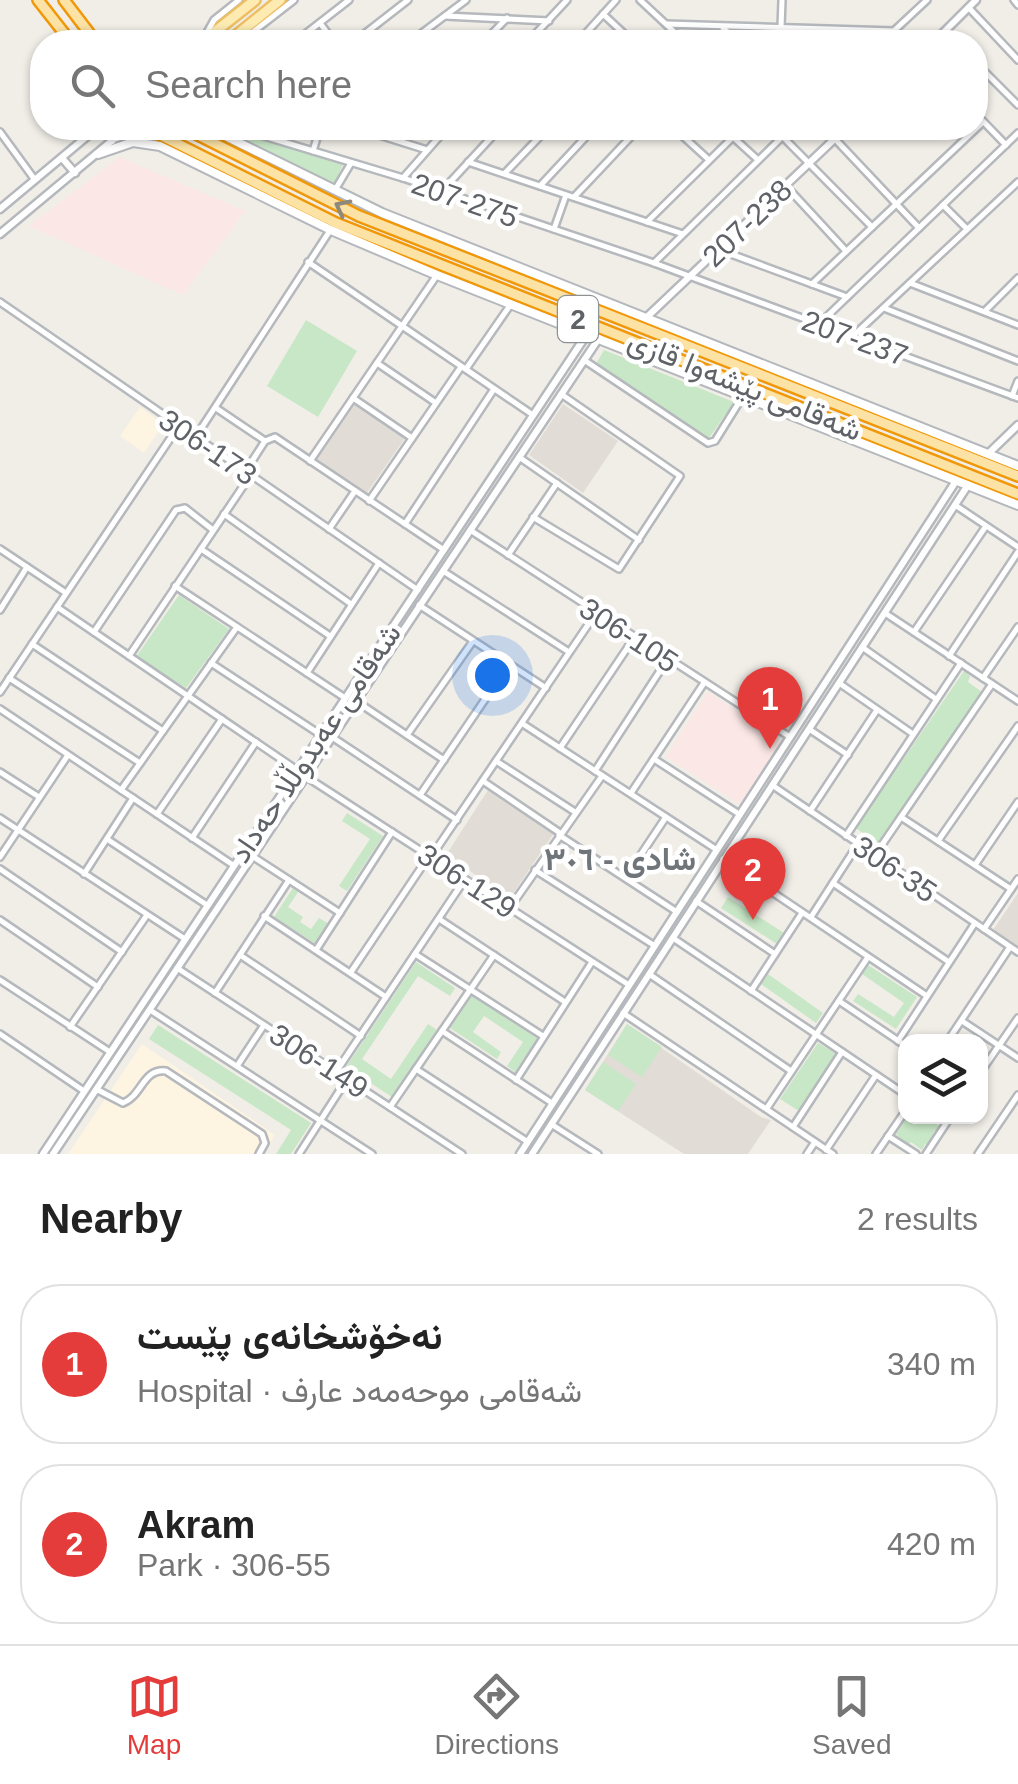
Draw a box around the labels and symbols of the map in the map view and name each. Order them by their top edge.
street label: 207-275 [408,166,522,234]
street label: 207-238 [696,173,798,273]
one-way arrow [334,199,352,219]
road number: 2 [558,296,598,342]
street label: 207-237 [798,304,912,372]
street label: شەقامی پێشەوا قازی [622,323,867,451]
street label: 306-173 [153,403,263,491]
street label: 306-105 [574,591,684,679]
street label: شەقامی عەبدوڵڵا حەداد [222,617,409,870]
your location [467,650,518,701]
pin: 1 [738,666,802,749]
street label: 306-35 [847,829,943,909]
street label: 306-129 [412,837,522,925]
pin: 2 [720,838,786,920]
district label: شادی - ٣٠٦ [544,841,696,878]
street label: 306-149 [264,1017,374,1105]

